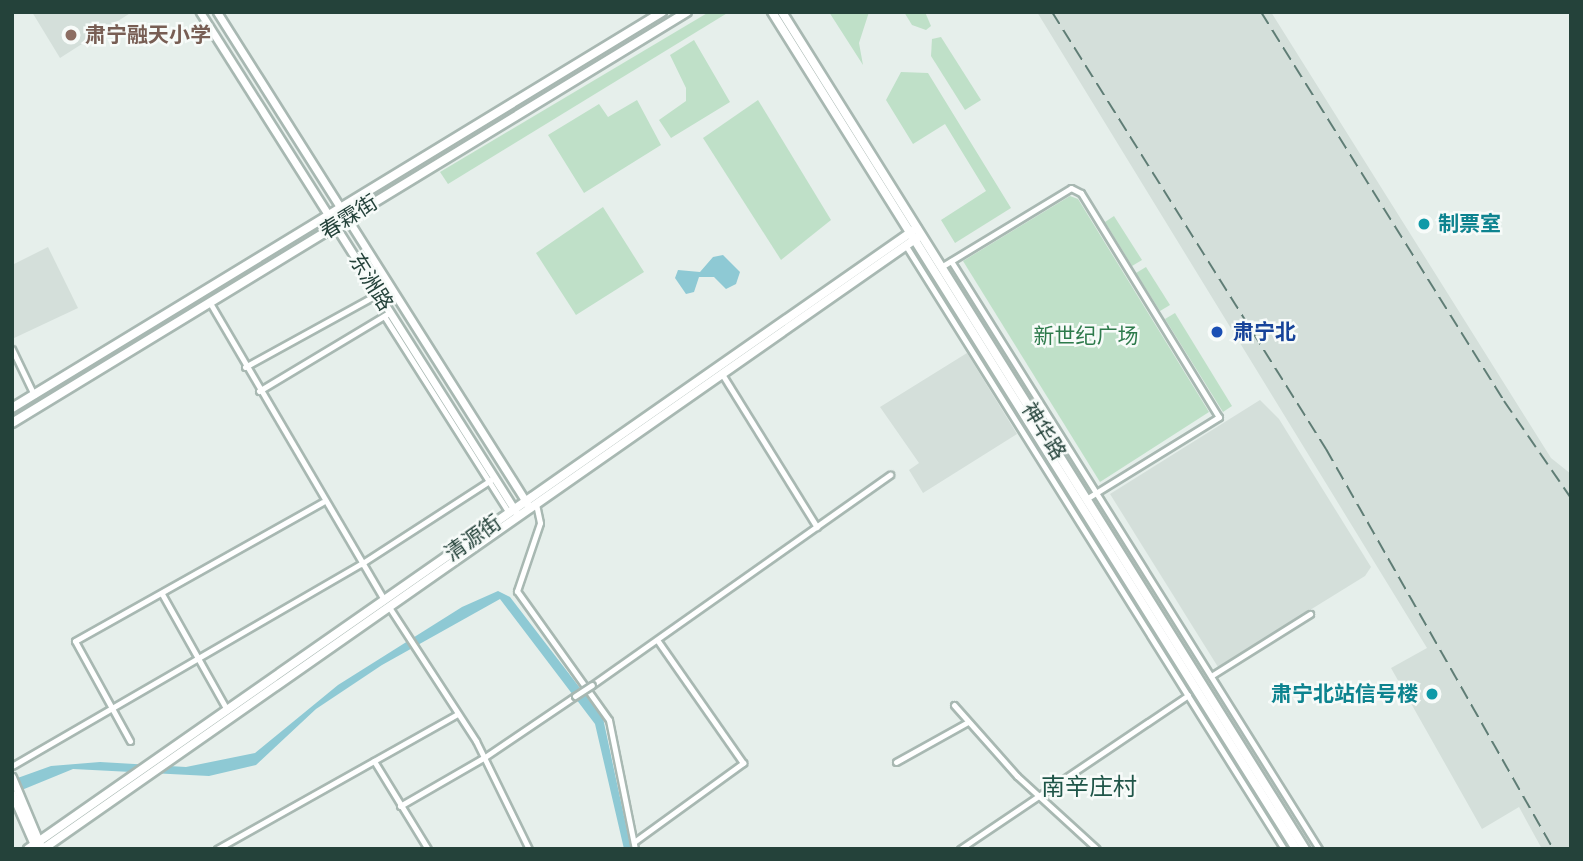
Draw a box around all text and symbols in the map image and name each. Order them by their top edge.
place label: 肃宁融天小学 [85,22,211,48]
marker: 肃宁融天小学 [63,27,79,43]
street label: 春霖街 [316,190,382,244]
place label: 制票室 [1438,211,1501,237]
marker: 制票室 [1416,216,1432,232]
street label: 东洲路 [344,249,398,315]
place label: 肃宁北 [1233,319,1296,345]
marker: 肃宁北 [1207,322,1227,342]
park label: 新世纪广场 [1034,323,1138,349]
street label: 神华路 [1017,398,1071,464]
street label: 清源街 [440,510,506,566]
place label: 肃宁北站信号楼 [1271,681,1418,707]
marker: 肃宁北站信号楼 [1424,686,1440,702]
district label: 南辛庄村 [1041,774,1137,802]

